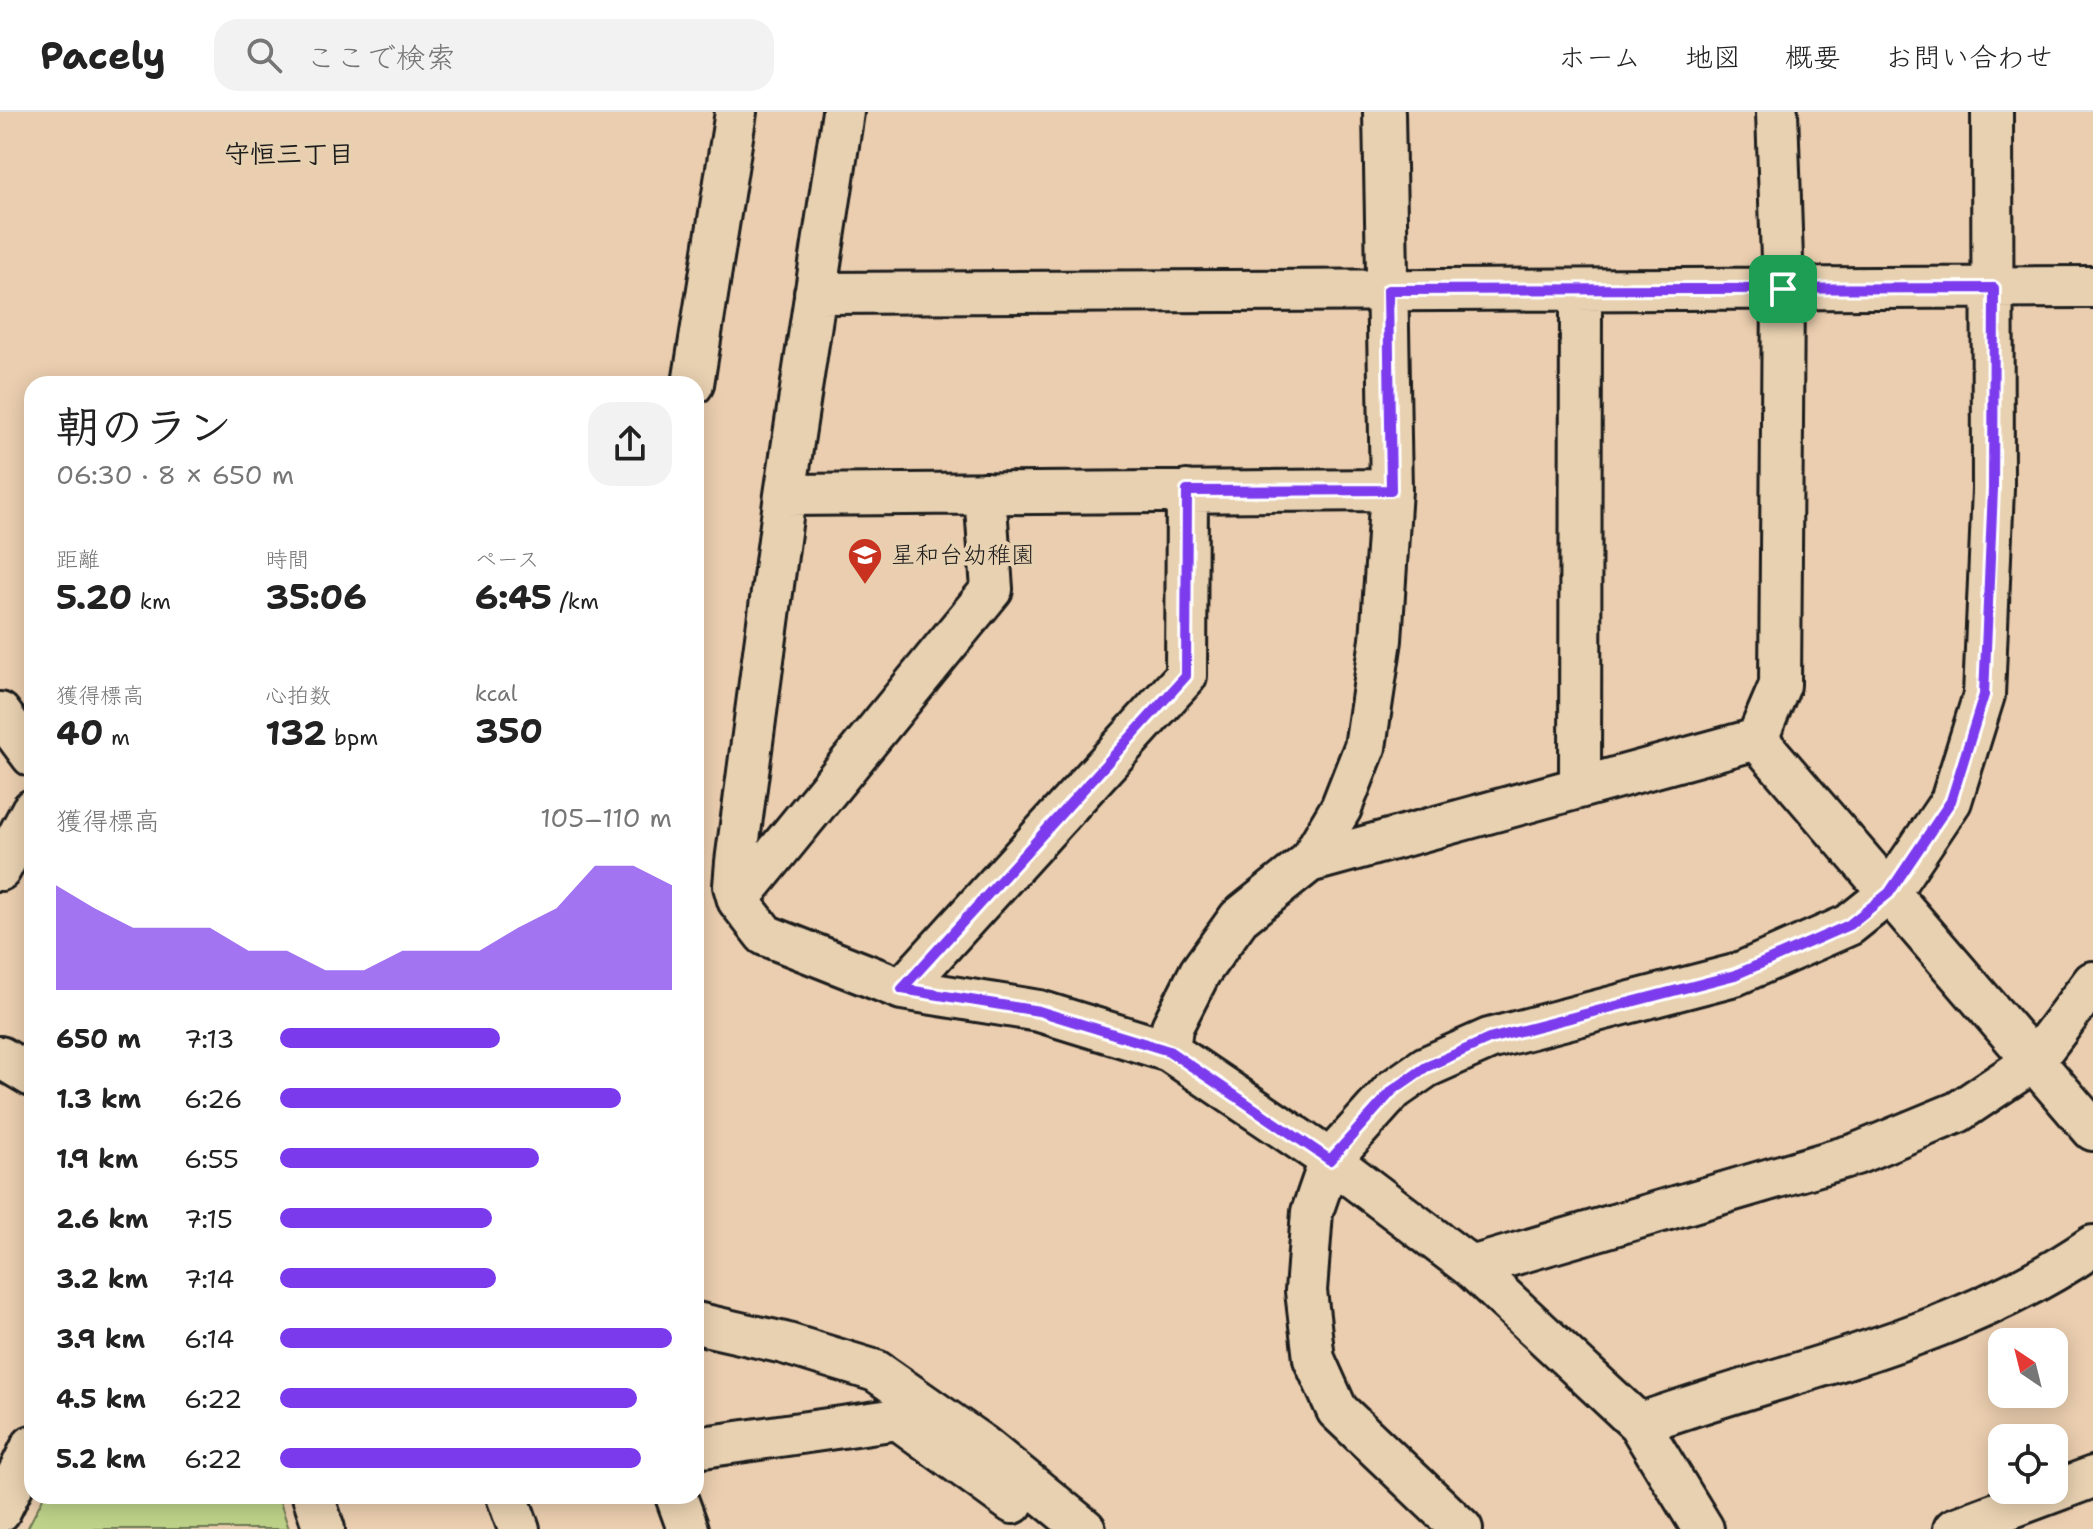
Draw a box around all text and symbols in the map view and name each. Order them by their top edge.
search box [214,19,774,91]
text: Pacely [40,30,166,81]
icon: search [242,33,286,77]
text: ここで検索 [306,37,456,78]
text: ホーム [1558,38,1641,76]
text: 地図 [1685,38,1741,76]
text: 概要 [1785,38,1841,76]
text: お問い合わせ [1885,38,2053,76]
district label: 守恒三丁目 [224,136,354,171]
pin [1749,255,1817,323]
icon: arrive [1761,267,1805,311]
text: 朝のラン [56,397,232,456]
button: share [588,402,672,486]
text: 06:30 · 8 × 650 m [56,457,294,492]
school or university icon: 星和台幼稚園 [846,536,884,586]
place label: 星和台幼稚園 [891,539,1035,571]
text: 距離 [56,545,100,574]
text: 時間 [265,545,309,574]
text: ペース [475,545,539,574]
text: 5.20 [56,574,132,620]
text: 35:06 [265,574,367,620]
text: 6:45 [475,574,552,620]
text: km [132,587,171,616]
text: /km [552,587,599,616]
text: kcal [475,679,517,708]
text: 獲得標高 [56,681,144,710]
text: 心拍数 [265,681,331,710]
text: 350 [475,708,543,754]
text: 40 [56,710,104,756]
text: 132 [265,710,327,756]
text: m [104,723,130,752]
text: bpm [327,723,378,752]
text: 105–110 m [540,800,672,835]
text: 獲得標高 [56,803,160,838]
text: 650 m [56,1021,141,1056]
text: 7:13 [184,1021,234,1056]
text: 1.3 km [56,1081,141,1116]
text: 6:26 [184,1081,242,1116]
text: 1.9 km [56,1141,138,1176]
text: 6:55 [184,1141,239,1176]
text: 2.6 km [56,1201,149,1236]
text: 7:15 [184,1201,233,1236]
text: 3.2 km [56,1261,148,1296]
text: 7:14 [184,1261,234,1296]
text: 3.9 km [56,1321,145,1356]
text: 6:14 [184,1321,234,1356]
north arrow [1988,1328,2068,1408]
map controls [1988,1328,2068,1504]
text: 4.5 km [56,1381,146,1416]
text: 6:22 [184,1381,242,1416]
button: locate [1988,1424,2068,1504]
text: 5.2 km [56,1441,146,1476]
text: 6:22 [184,1441,242,1476]

